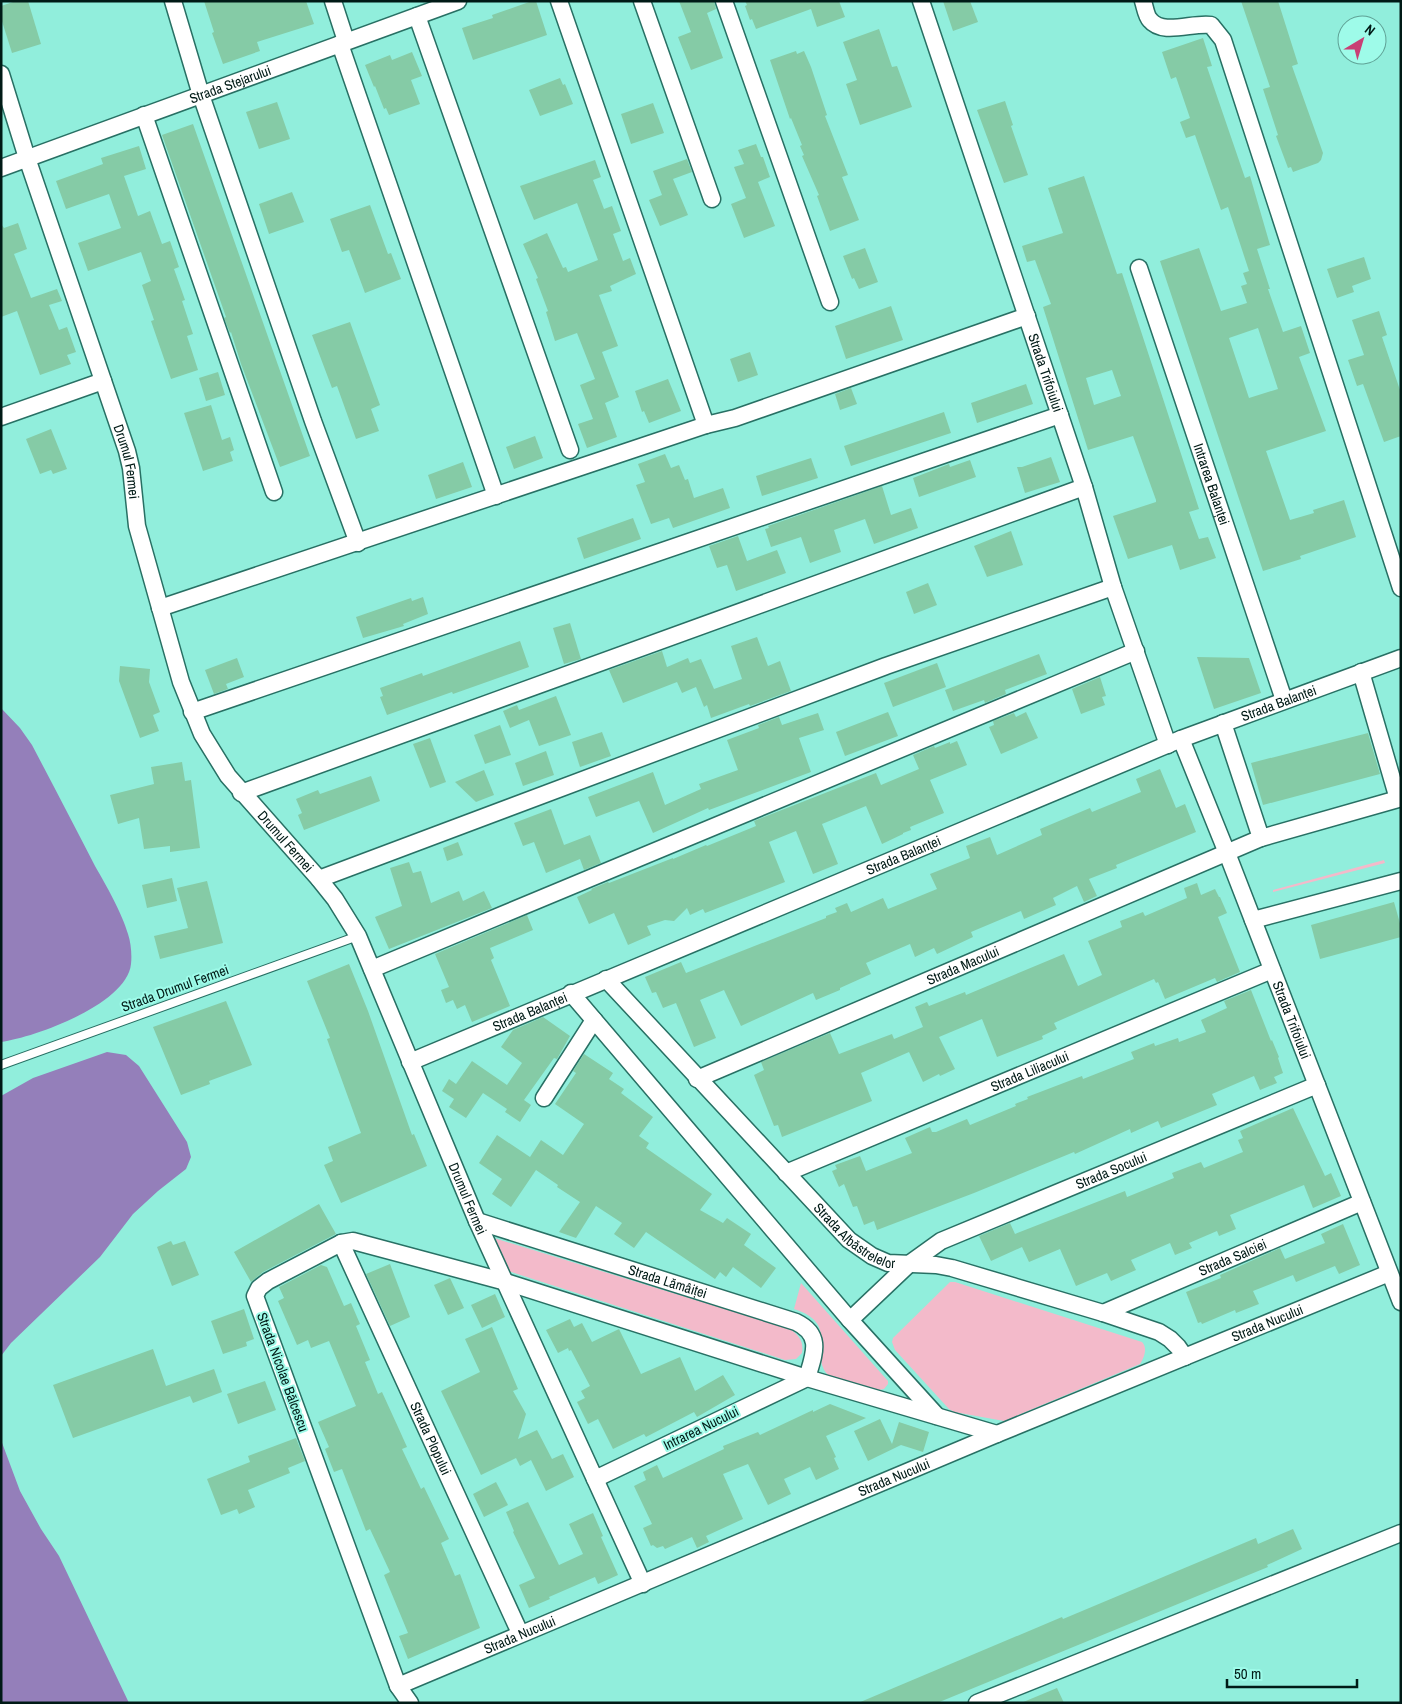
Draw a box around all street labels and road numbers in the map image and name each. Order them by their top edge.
street label: Strada Stejarului [187,61,274,107]
street label: Strada Trifoiului [1024,331,1067,414]
street label: Drumul Fermei [110,422,143,500]
street label: Intrarea Balanței [1189,441,1234,527]
street label: Strada Balanței [1238,681,1319,725]
street label: Drumul Fermei [254,807,318,876]
street label: Strada Balanței [863,832,943,879]
street label: Strada Macului [924,942,1002,989]
street label: Strada Drumul Fermei [119,960,231,1016]
street label: Strada Trifoiului [1269,979,1315,1061]
street label: Strada Balanței [490,988,570,1035]
street label: Strada Liliacului [988,1047,1071,1096]
street label: Strada Socului [1073,1148,1149,1193]
street label: Drumul Fermei [445,1160,491,1237]
street label: Strada Albăstrelelor [810,1199,896,1272]
street label: Strada Salciei [1196,1235,1269,1280]
street label: Strada Lămâiței [626,1260,709,1302]
street label: Strada Nucului [1229,1300,1306,1346]
street label: Strada Nicolae Bălcescu [253,1310,313,1434]
street label: Strada Plopului [406,1399,455,1478]
street label: Intrarea Nucului [660,1402,742,1454]
street label: Strada Nucului [855,1454,932,1500]
street label: Strada Nucului [481,1612,558,1658]

